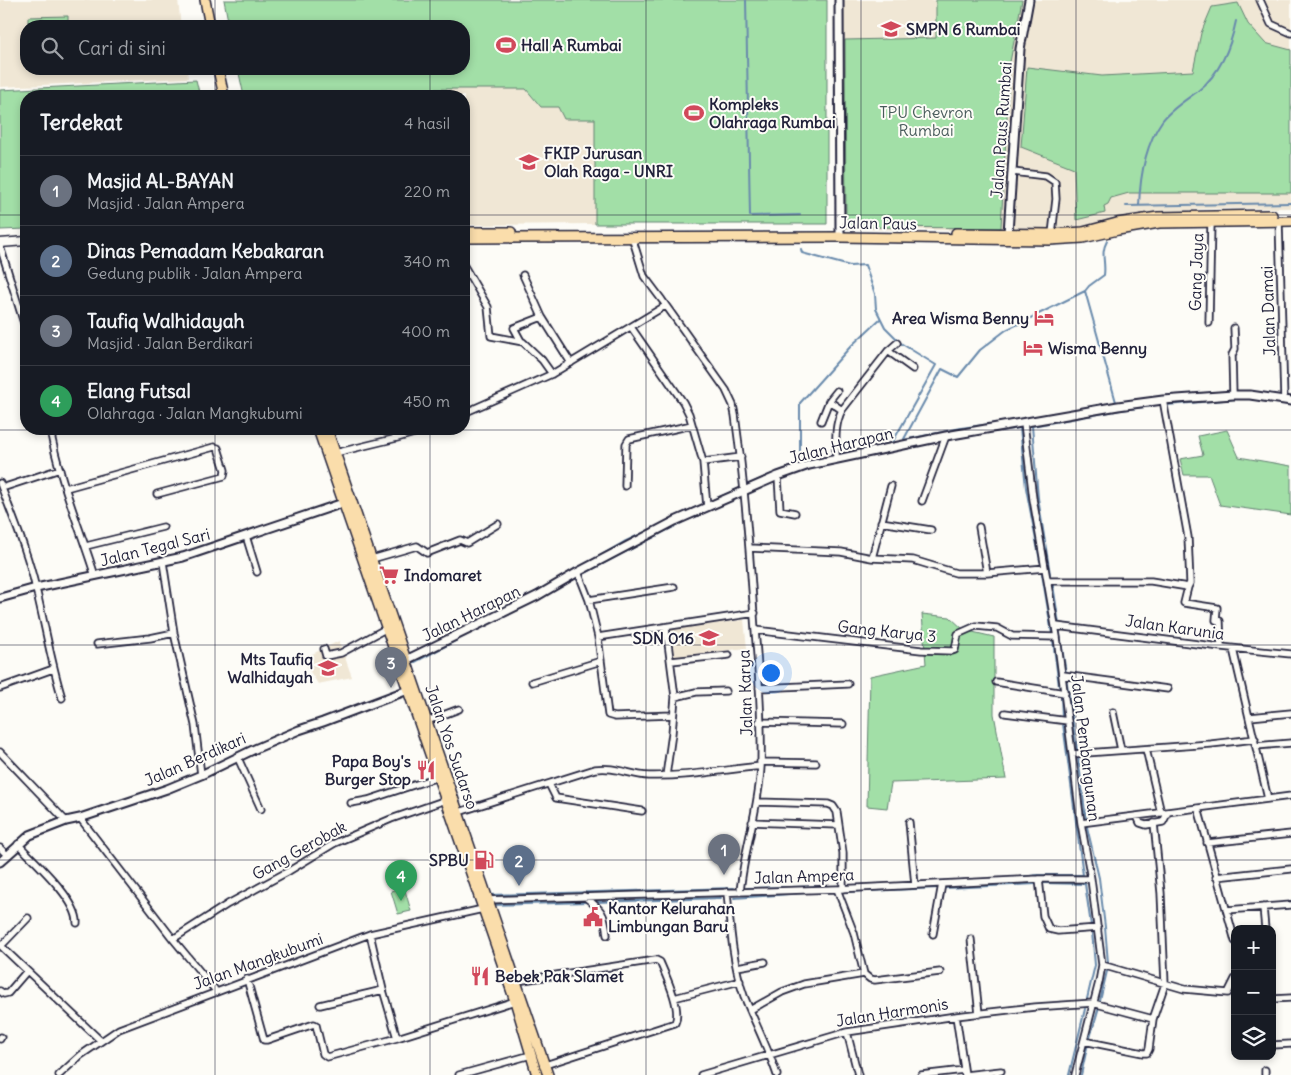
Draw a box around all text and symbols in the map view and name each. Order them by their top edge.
school or university icon: SMPN 6 Rumbai [880,18,902,40]
place label: SMPN 6 Rumbai [906,19,1020,39]
search box [20,20,470,75]
icon: search [38,34,66,62]
sports icon: Hall A Rumbai [495,34,517,56]
place label: Hall A Rumbai [521,35,622,55]
text: Cari di sini [78,36,166,60]
street label: Jalan Paus Rumbai [986,61,1016,199]
place label: Kompleks Olahraga Rumbai [709,94,836,133]
sports icon: Kompleks Olahraga Rumbai [683,102,705,124]
park label: TPU Chevron Rumbai [879,102,973,140]
text: Terdekat [40,109,122,136]
text: 4 hasil [404,113,450,133]
place label: FKIP Jurusan Olah Raga - UNRI [544,143,673,182]
school or university icon: FKIP Jurusan Olah Raga - UNRI [518,151,540,173]
text: Masjid AL-BAYAN [87,169,234,193]
text: 1 [53,181,59,201]
text: 220 m [404,181,450,201]
text: Masjid · Jalan Ampera [87,193,245,213]
street label: Jalan Paus [839,212,917,234]
street label: Gang Jaya [1185,233,1207,311]
text: Dinas Pemadam Kebakaran [87,239,324,263]
text: 2 [52,251,60,271]
text: 340 m [403,251,450,271]
text: Gedung publik · Jalan Ampera [87,263,302,283]
street label: Jalan Damai [1256,266,1280,356]
hotel icon: Area Wisma Benny [1033,307,1055,329]
place label: Area Wisma Benny [892,308,1029,329]
text: Taufiq Walhidayah [87,309,245,333]
text: 3 [51,321,61,341]
text: 400 m [402,321,450,341]
text: Masjid · Jalan Berdikari [87,333,253,353]
hotel icon: Wisma Benny [1022,337,1044,359]
place label: Wisma Benny [1048,338,1147,359]
text: Elang Futsal [87,379,191,403]
text: 4 [51,391,61,411]
text: 450 m [403,391,450,411]
text: Olahraga · Jalan Mangkubumi [87,403,303,423]
street label: Jalan Harapan [787,422,895,468]
street label: Jalan Tegal Sari [98,524,212,570]
supermarket icon: Indomaret [378,564,400,586]
place label: Indomaret [404,565,482,585]
street label: Jalan Harapan [419,581,523,645]
street label: Jalan Karunia [1124,610,1226,644]
street label: Gang Karya 3 [837,616,937,646]
school or university icon: SDN 016 [698,627,720,649]
place label: SDN 016 [633,628,694,648]
pin: 3 [375,647,407,688]
place label: Mts Taufiq Walhidayah [228,649,313,688]
street label: Jalan Karya [733,649,757,737]
school or university icon: Mts Taufiq Walhidayah [317,657,339,679]
your location [758,660,784,686]
street label: Jalan Pembangunan [1067,673,1105,823]
street label: Jalan Yos Sudarso [421,682,483,812]
street label: Jalan Berdikari [141,728,249,790]
place label: Papa Boy's Burger Stop [325,751,411,790]
restaurant icon: Papa Boy's Burger Stop [415,759,437,781]
street label: Gang Gerobak [249,816,349,884]
pin: 1 [708,834,740,875]
pin: 2 [503,845,535,886]
fuel station icon: SPBU [473,849,495,871]
place label: SPBU [429,850,469,870]
pin: 4 [385,860,417,901]
street label: Jalan Ampera [753,864,855,888]
place label: Kantor Kelurahan Limbungan Baru [608,898,735,937]
public building icon: Kantor Kelurahan Limbungan Baru [582,906,604,928]
map controls [1231,925,1276,1060]
button: + [1231,925,1276,970]
street label: Jalan Mangkubumi [190,928,326,994]
restaurant icon: Bebek Pak Slamet [469,965,491,987]
place label: Bebek Pak Slamet [495,966,624,986]
button: − [1231,970,1276,1015]
street label: Jalan Harmonis [834,993,950,1031]
button: layers [1231,1015,1276,1060]

